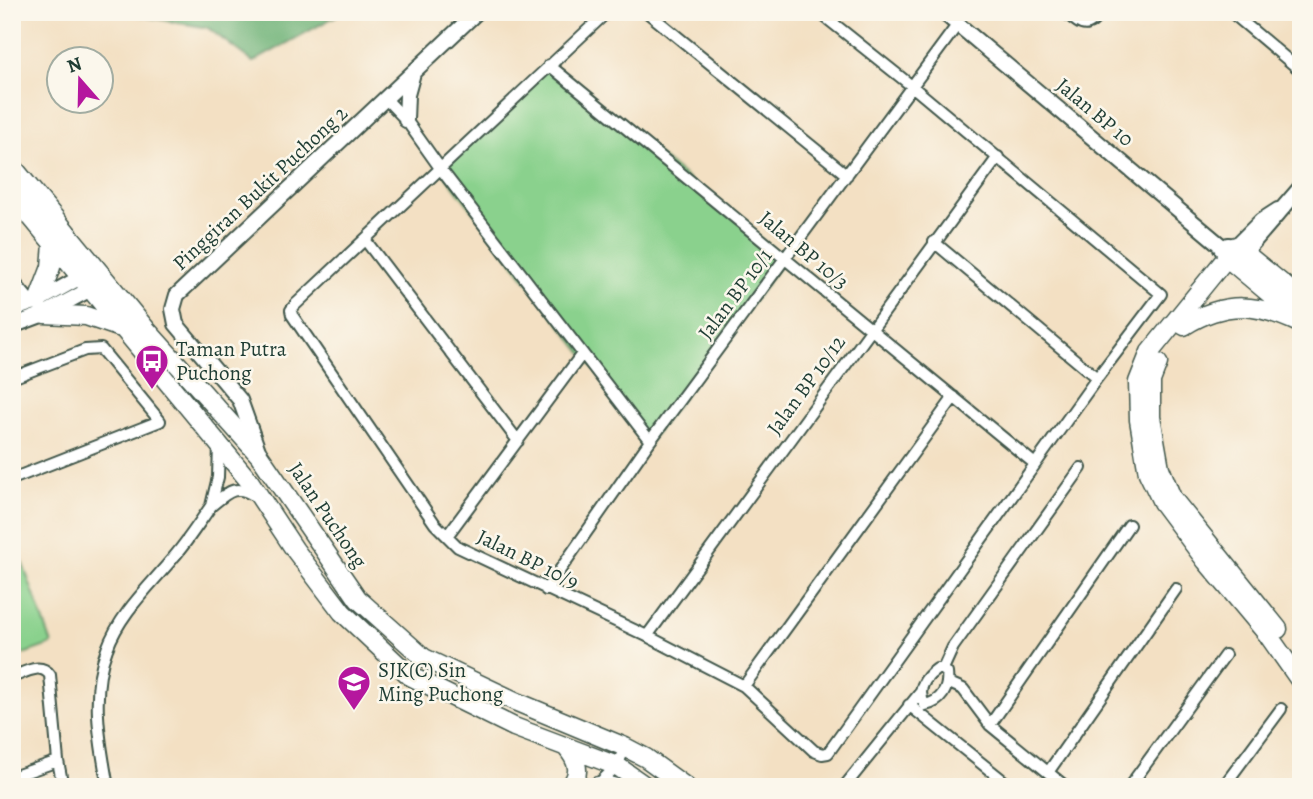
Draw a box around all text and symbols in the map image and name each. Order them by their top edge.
north arrow [46,46,116,116]
text: N [64,50,86,80]
street label: Jalan BP 10 [1050,71,1140,153]
street label: Pinggiran Bukit Puchong 2 [166,99,354,277]
street label: Jalan BP 10/3 [753,204,855,296]
street label: Jalan BP 10/1 [692,243,778,345]
street label: Jalan BP 10/12 [760,329,852,441]
place label: Taman Putra Puchong [176,335,287,387]
bus stop icon: Taman Putra Puchong [133,342,171,391]
street label: Jalan Puchong [282,457,374,574]
street label: Jalan BP 10/9 [473,522,583,596]
place label: SJK(C) Sin Ming Puchong [378,656,504,708]
school or university icon: SJK(C) Sin Ming Puchong [335,663,373,712]

